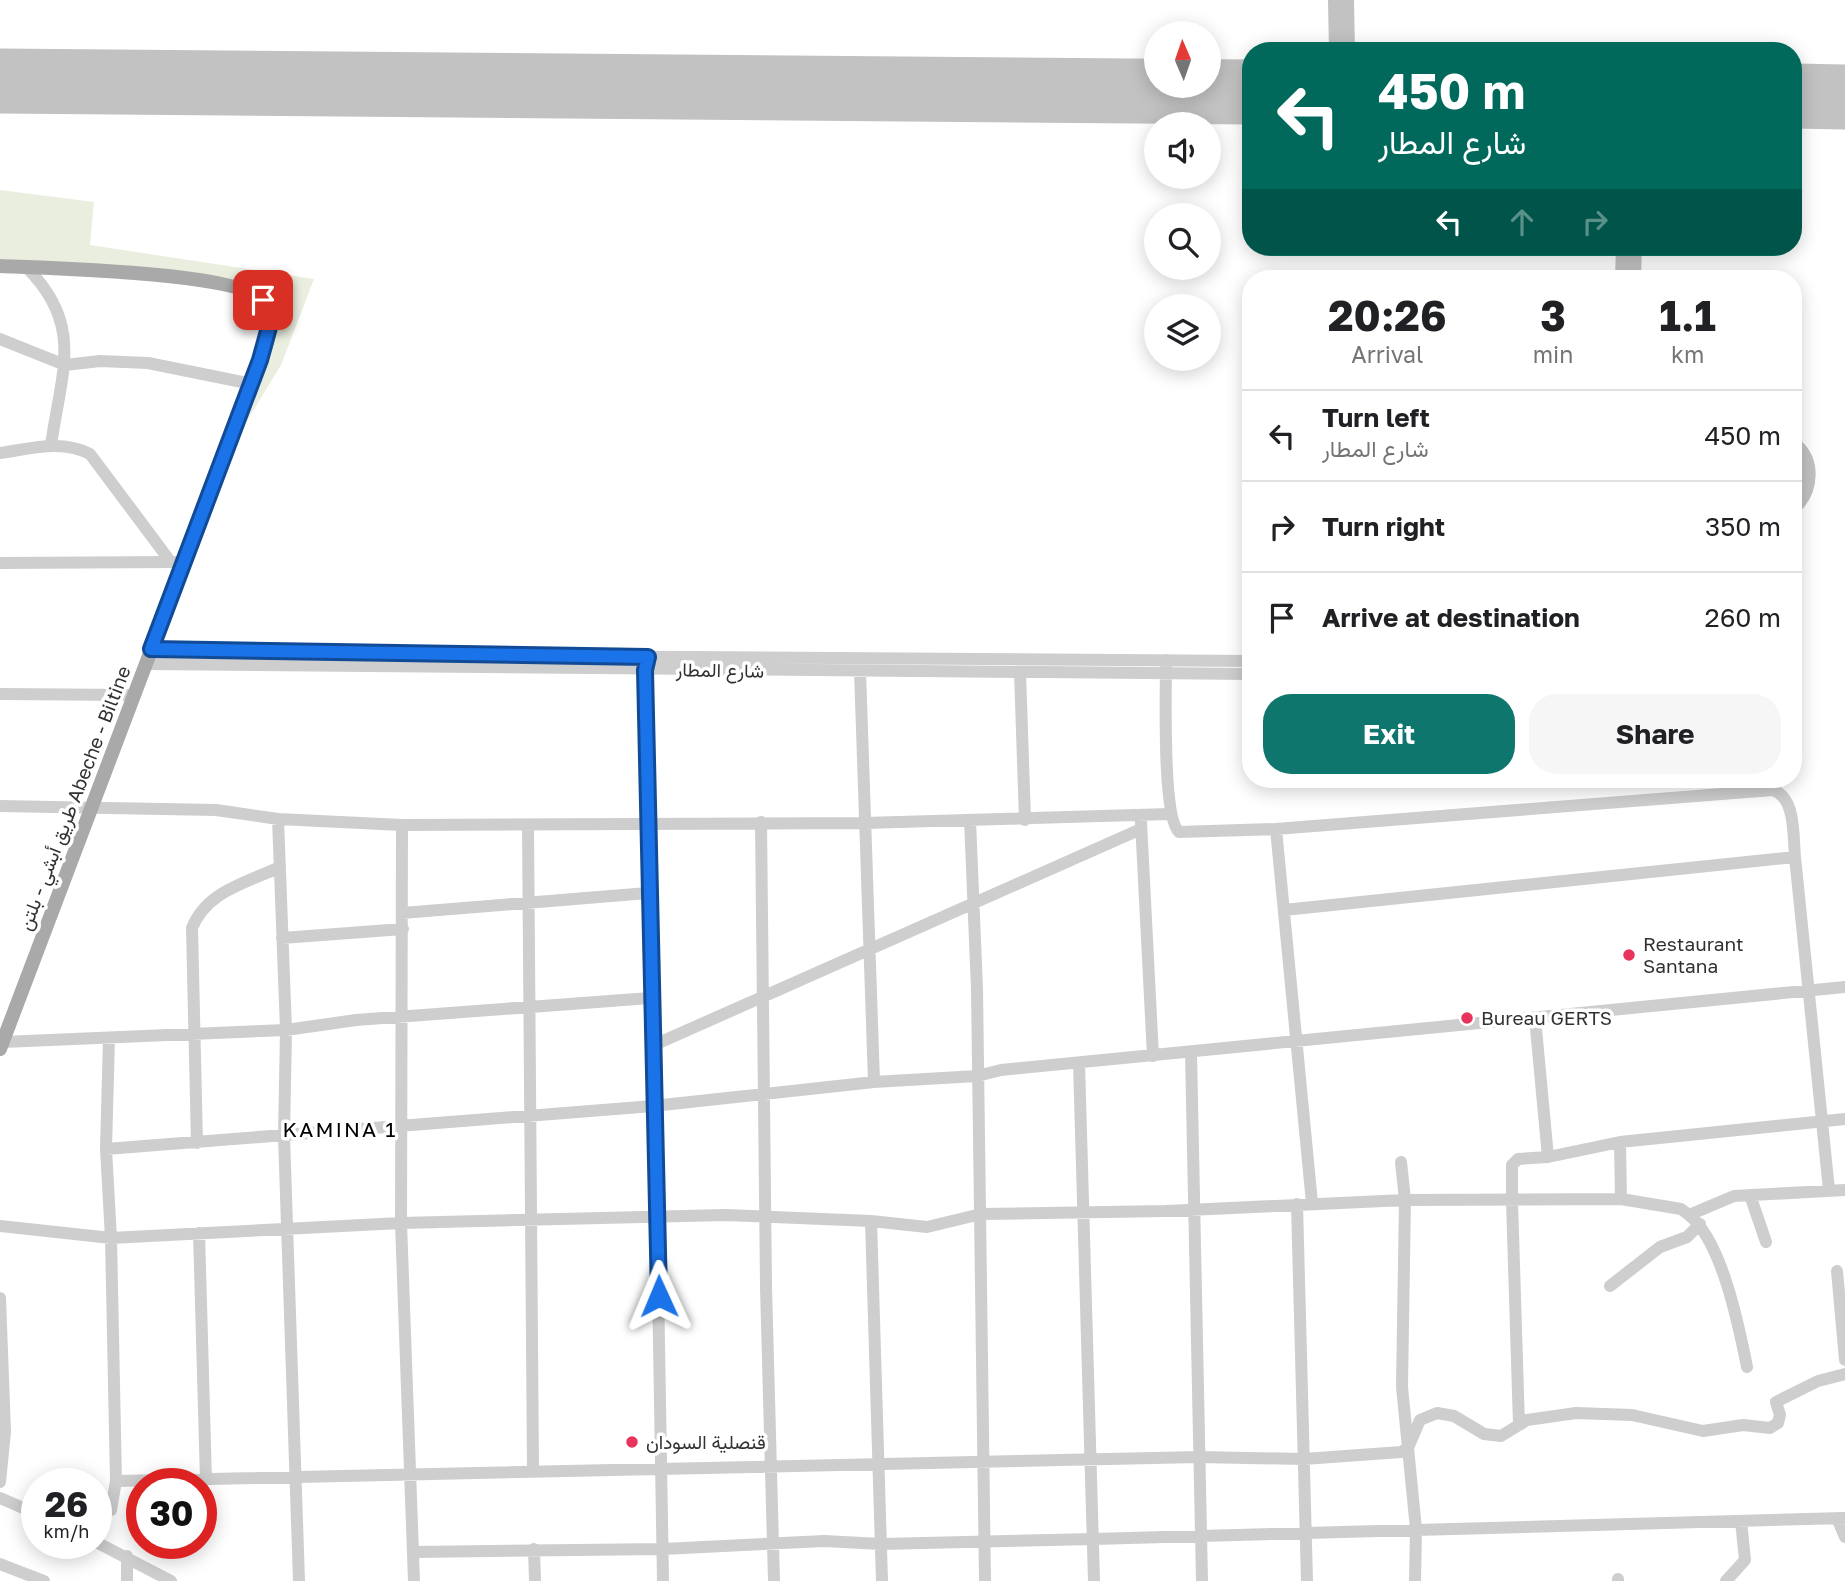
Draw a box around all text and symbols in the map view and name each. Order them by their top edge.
north arrow [1144,21,1222,98]
map controls [1144,21,1221,371]
text: 450 m [1378,61,1526,120]
icon: left [1263,70,1354,161]
button: sound [1144,112,1221,189]
text: شارع المطار [1378,123,1526,161]
button: search [1144,203,1221,280]
icon: left [1430,203,1468,241]
icon: ahead [1503,203,1541,241]
icon: right [1576,203,1614,241]
pin [233,270,293,330]
icon: arrive [244,281,282,319]
text: 20:26 [1328,290,1447,340]
text: 3 [1540,290,1566,340]
text: 1.1 [1659,290,1716,340]
button: layers [1144,294,1221,371]
text: Arrival [1351,340,1423,368]
text: min [1533,340,1573,368]
text: km [1671,340,1704,368]
text: Turn left [1322,402,1430,433]
icon: left [1263,417,1301,455]
text: 450 m [1704,420,1781,451]
text: شارع المطار [1322,434,1429,462]
icon: right [1263,508,1301,546]
text: Turn right [1322,511,1445,542]
text: 350 m [1705,511,1781,542]
icon: arrive [1263,599,1301,637]
text: Arrive at destination [1322,602,1580,633]
text: 260 m [1705,602,1781,633]
street label: شارع المطار [675,657,764,684]
street label: طريق أبشي - بلتن Abeche - Biltine [12,662,139,935]
button: Exit [1263,694,1515,774]
button: Share [1529,694,1781,774]
place label: Restaurant Santana [1643,932,1744,977]
marker: Restaurant Santana [1621,947,1637,963]
place label: Bureau GERTS [1481,1006,1612,1029]
marker: Bureau GERTS [1459,1010,1475,1026]
district label: KAMINA 1 [282,1116,398,1142]
position arrow [622,1259,696,1333]
place label: قنصلية السودان [646,1430,766,1454]
marker: قنصلية السودان [624,1434,640,1450]
speed limit sign: 30 [126,1468,217,1559]
text: 26 [45,1483,88,1525]
text: km/h [44,1520,89,1542]

